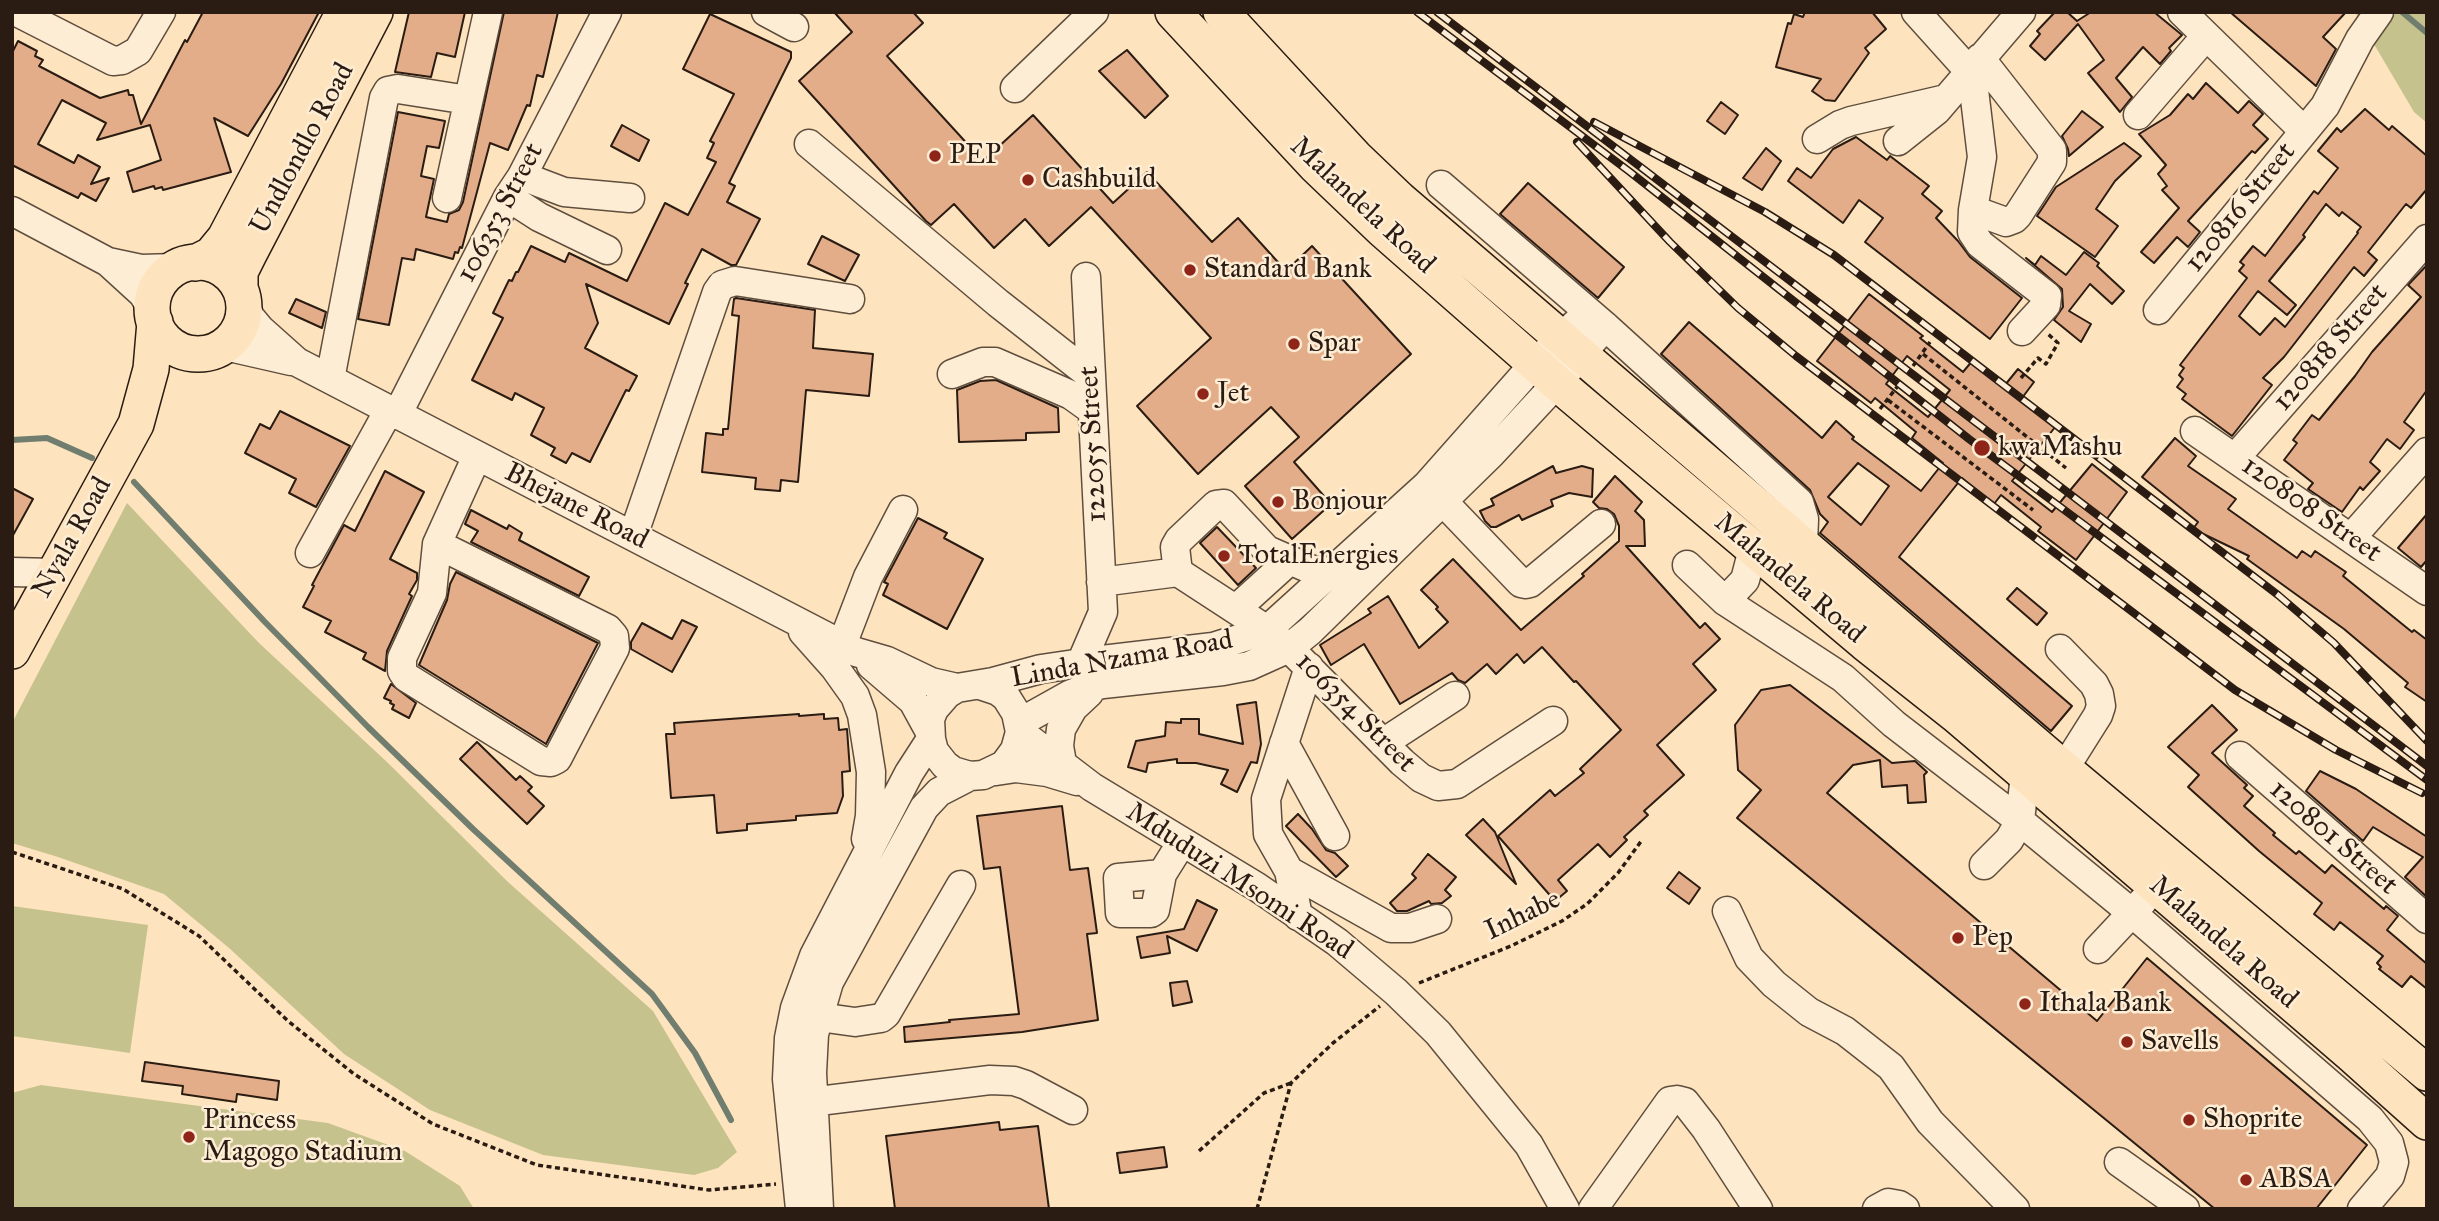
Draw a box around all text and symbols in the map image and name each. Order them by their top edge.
street label: Undlondlo Road [244,58,362,240]
street label: Malandela Road [1283,130,1441,282]
street label: 120816 Street [2179,136,2303,280]
street label: 106353 Street [450,138,552,288]
place label: PEP [949,139,1001,173]
marker: PEP [927,148,943,164]
place label: Cashbuild [1042,163,1156,197]
marker: Cashbuild [1020,172,1036,188]
place label: Standard Bank [1204,253,1372,287]
marker: Standard Bank [1182,262,1198,278]
street label: 120818 Street [2267,278,2395,418]
place label: Spar [1308,327,1360,361]
marker: Spar [1286,336,1302,352]
street label: 122055 Street [1073,365,1115,523]
place label: Jet [1217,377,1249,411]
marker: Jet [1195,386,1211,402]
place label: kwaMashu [1998,431,2122,465]
marker: kwaMashu [1972,438,1992,458]
street label: 120808 Street [2235,450,2387,570]
street label: Bhejane Road [499,456,653,558]
street label: Nyala Road [26,472,120,604]
place label: Bonjour [1292,485,1387,519]
marker: Bonjour [1270,494,1286,510]
street label: Malandela Road [1707,506,1871,652]
place label: TotalEnergies [1238,539,1398,573]
marker: TotalEnergies [1216,548,1232,564]
street label: Linda Nzama Road [1009,624,1235,696]
street label: 106354 Street [1288,646,1422,780]
street label: 120801 Street [2262,773,2404,903]
street label: Mduduzi Msomi Road [1119,796,1359,968]
street label: Malandela Road [2142,869,2304,1017]
street label: Inhabe [1480,883,1566,949]
place label: Pep [1972,921,2013,955]
marker: Pep [1950,930,1966,946]
place label: Ithala Bank [2039,987,2172,1021]
marker: Ithala Bank [2017,996,2033,1012]
place label: Savells [2141,1025,2219,1059]
marker: Savells [2119,1034,2135,1050]
place label: Shoprite [2203,1103,2302,1137]
place label: Princess Magogo Stadium [203,1104,402,1170]
marker: Shoprite [2181,1112,2197,1128]
marker: Princess Magogo Stadium [181,1129,197,1145]
place label: ABSA [2260,1163,2332,1197]
marker: ABSA [2238,1172,2254,1188]

